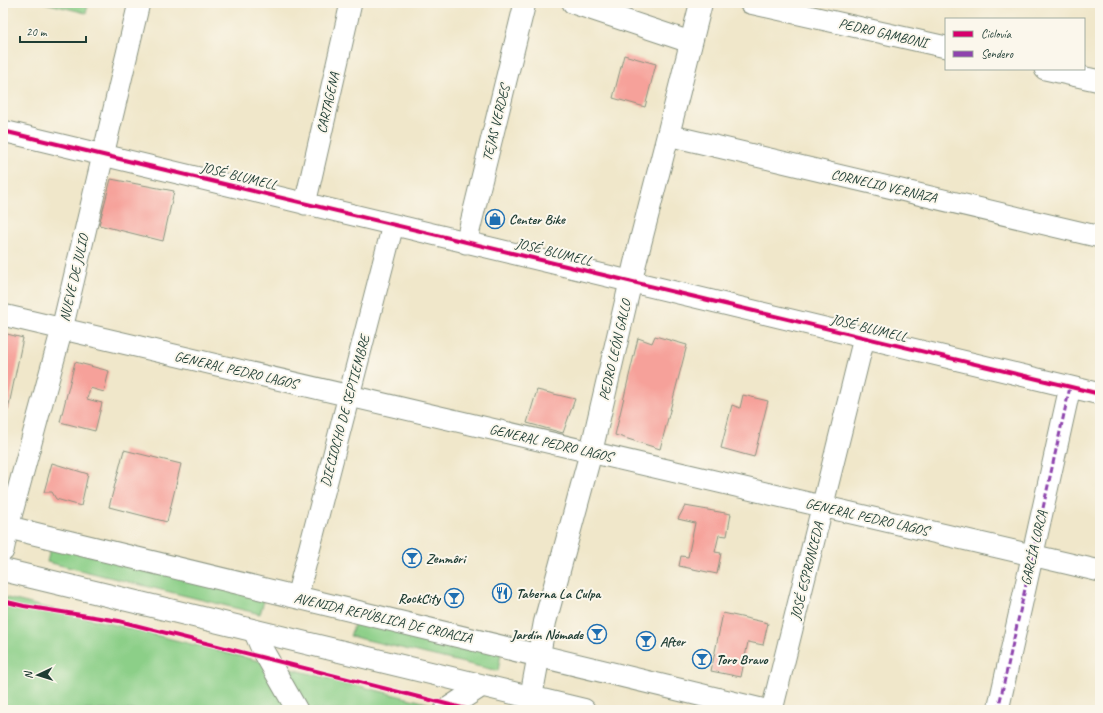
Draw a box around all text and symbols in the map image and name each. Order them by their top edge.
street label: PEDRO GAMBONI [837,15,932,52]
scale bar [20,18,86,44]
legend [945,18,1085,70]
text: 20 m [26,24,48,40]
text: Ciclovía [981,26,1012,42]
text: Sendero [981,46,1014,62]
street label: CARTAGENA [313,70,343,135]
street label: TEJAS VERDES [478,80,514,163]
street label: JOSÉ BLUMELL [198,158,279,194]
street label: CORNELIO VERNAZA [830,166,939,207]
shop icon: Center Bike [484,208,506,230]
place label: Center Bike [509,211,566,228]
street label: NUEVE DE JULIO [56,231,93,323]
street label: JOSÉ BLUMELL [513,234,594,270]
street label: PEDRO LEÓN GALLO [595,296,635,402]
street label: JOSÉ BLUMELL [828,310,909,346]
street label: DIECIOCHO DE SEPTIEMBRE [317,332,374,489]
street label: GENERAL PEDRO LAGOS [173,348,302,393]
street label: GENERAL PEDRO LAGOS [488,421,617,466]
street label: GENERAL PEDRO LAGOS [804,495,933,540]
street label: GARCÍA LORCA [1017,508,1051,587]
street label: JOSÉ ESPRONCEDA [786,520,828,622]
bar icon: Zenmôri [401,547,423,569]
place label: Zenmôri [426,550,467,567]
restaurant icon: Taberna La Culpa [491,582,513,604]
place label: Taberna La Culpa [516,585,601,602]
bar icon: RockCity [443,587,465,609]
street label: AVENIDA REPÚBLICA DE CROACIA [293,589,474,647]
place label: RockCity [398,590,441,607]
bar icon: Jardín Nómade [586,623,608,645]
place label: Jardín Nómade [510,626,584,643]
bar icon: After [635,630,657,652]
place label: After [660,633,687,650]
bar icon: Toro Bravo [691,648,713,670]
place label: Toro Bravo [716,651,769,668]
north arrow [18,655,58,695]
text: N [21,670,35,680]

